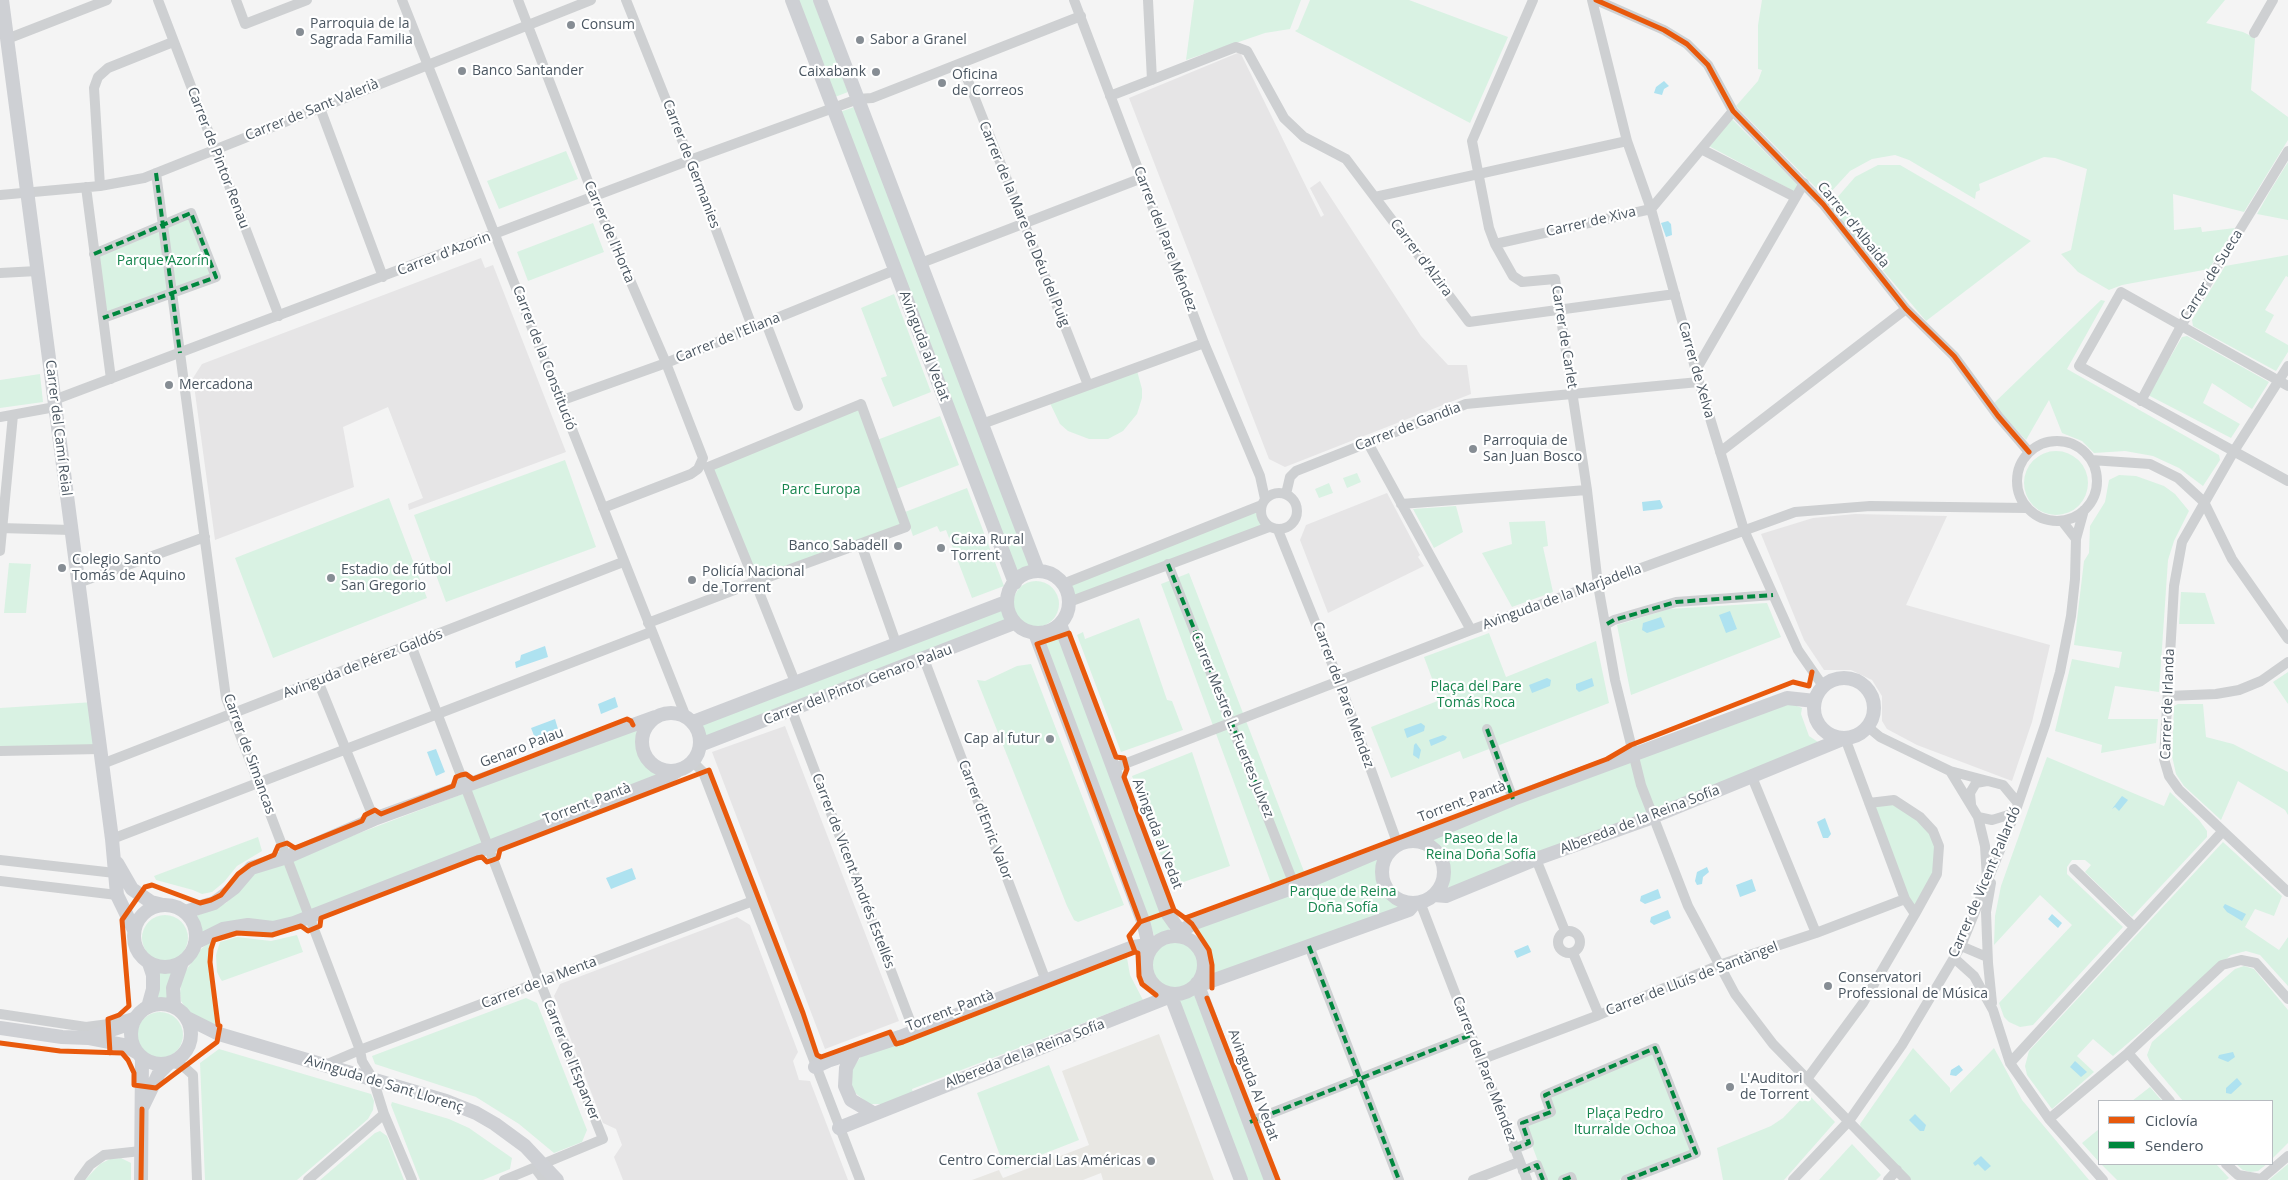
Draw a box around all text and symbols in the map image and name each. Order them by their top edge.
place label: Parroquia de la Sagrada Familia [310,16,413,48]
place label: Consum [581,17,635,33]
marker: Consum [565,19,577,31]
marker: Parroquia de la Sagrada Familia [294,26,306,38]
place label: Sabor a Granel [870,32,967,48]
marker: Sabor a Granel [854,34,866,46]
place label: Banco Santander [472,63,584,79]
place label: Caixabank [798,64,866,80]
marker: Banco Santander [456,65,468,77]
marker: Caixabank [870,66,882,78]
place label: Oficina de Correos [952,67,1024,100]
street label: Carrer de Sant Valerià [243,76,381,144]
marker: Oficina de Correos [936,77,948,89]
street label: Carrer de Pintor Renau [183,85,253,231]
street label: Carrer de Germanies [659,97,723,231]
street label: Carrer de la Mare de Déu del Puig [975,119,1073,329]
street label: Carrer del Pare Méndez [1130,164,1200,314]
street label: Carrer de l'Horta [580,178,638,286]
street label: Carrer d'Albaida [1813,179,1893,271]
street label: Carrer de Xiva [1544,203,1638,241]
street label: Carrer d'Alzira [1386,216,1456,300]
street label: Carrer de Sueca [2177,226,2247,324]
street label: Carrer d'Azorin [395,228,493,280]
park label: Parque Azorín [117,253,209,269]
street label: Carrer de la Constitució [509,283,579,433]
street label: Carrer de Carlet [1548,284,1580,390]
street label: Avinguda al Vedat [895,289,953,403]
street label: Carrer de l'Eliana [673,309,783,367]
street label: Carrer de Xelva [1674,320,1718,420]
street label: Carrer del Camí Reial [41,359,75,497]
place label: Mercadona [179,377,253,393]
marker: Mercadona [163,379,175,391]
street label: Carrer de Gandia [1353,399,1463,455]
place label: Parroquia de San Juan Bosco [1483,433,1582,466]
marker: Parroquia de San Juan Bosco [1467,443,1479,455]
park label: Parc Europa [781,482,861,498]
place label: Caixa Rural Torrent [951,532,1024,564]
place label: Banco Sabadell [789,538,888,554]
marker: Banco Sabadell [892,540,904,552]
marker: Caixa Rural Torrent [935,542,947,554]
place label: Colegio Santo Tomás de Aquino [72,552,186,584]
street label: Avinguda de la Marjadella [1480,560,1644,634]
marker: Colegio Santo Tomás de Aquino [56,562,68,574]
place label: Estadio de fútbol San Gregorio [341,562,451,594]
place label: Policía Nacional de Torrent [702,564,804,596]
marker: Estadio de fútbol San Gregorio [325,572,337,584]
marker: Policía Nacional de Torrent [686,574,698,586]
street label: Carrer del Pare Méndez [1309,620,1377,770]
street label: Avinguda de Pérez Galdós [281,626,445,702]
street label: Carrer Mestre L. Fuertes Julvez [1187,630,1277,820]
street label: Carrer del Pintor Genaro Palau [761,641,955,729]
street label: Carrer de Irlanda [2158,648,2178,760]
park label: Plaça del Pare Tomás Roca [1430,679,1522,712]
street label: Carrer de Simancas [219,691,279,817]
street label: Genaro Palau [478,724,566,772]
place label: Cap al futur [964,731,1040,747]
marker: Cap al futur [1044,733,1056,745]
street label: Carrer d'Enric Valor [954,758,1016,882]
street label: Carrer de Vicent Andrés Estellés [808,771,898,971]
street label: Avinguda al Vedat [1128,777,1186,891]
street label: Torrent_Pantà [1416,778,1508,826]
street label: Torrent_Pantà [541,780,633,828]
street label: Albereda de la Reina Sofía [1558,782,1722,858]
street label: Carrer de Vicent Pallardó [1945,804,2025,960]
park label: Paseo de la Reina Doña Sofía [1426,831,1536,864]
park label: Parque de Reina Doña Sofía [1289,884,1397,916]
street label: Carrer de Lluís de Santàngel [1604,938,1780,1020]
street label: Carrer de la Menta [479,953,599,1013]
place label: Conservatori Professional de Música [1838,970,1988,1002]
marker: Conservatori Professional de Música [1822,980,1834,992]
street label: Torrent_Pantà [904,987,996,1035]
street label: Carrer del Pare Méndez [1449,994,1519,1144]
street label: Carrer de l'Esparver [539,997,603,1123]
street label: Albereda de la Reina Sofía [943,1016,1107,1092]
street label: Avinguda Al Vedat [1224,1027,1282,1143]
street label: Avinguda de Sant Llorenç [303,1052,465,1116]
place label: L'Auditori de Torrent [1740,1071,1809,1104]
marker: L'Auditori de Torrent [1724,1081,1736,1093]
legend [2098,1100,2273,1165]
park label: Plaça Pedro Iturralde Ochoa [1574,1106,1676,1138]
text: Ciclovía [2145,1110,2198,1130]
text: Sendero [2145,1135,2204,1155]
place label: Centro Comercial Las Américas [939,1153,1141,1169]
marker: Centro Comercial Las Américas [1145,1155,1157,1167]

